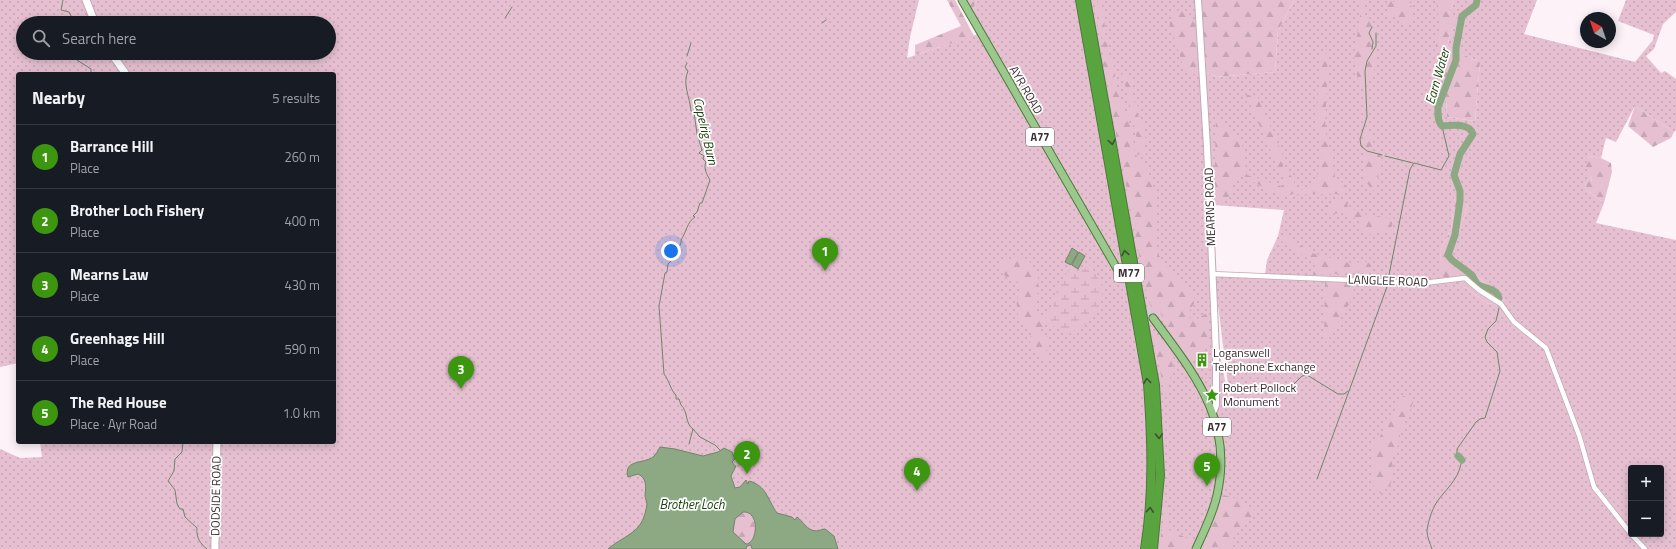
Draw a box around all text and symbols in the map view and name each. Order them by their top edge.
north arrow [1580,12,1616,48]
search box [16,16,336,60]
icon: search [30,27,52,49]
text: Search here [62,27,136,50]
water label: Earn Water [1419,44,1455,106]
street label: AYR ROAD [1005,62,1048,118]
text: Nearby [32,85,85,111]
text: 5 results [272,88,320,108]
water label: Capelrig Burn [689,95,724,167]
road number: A77 [1026,128,1054,146]
text: Barrance Hill [70,135,154,158]
one-way arrow [1108,139,1116,145]
text: 1 [41,147,49,167]
text: 260 m [284,147,320,167]
text: Place [70,158,99,178]
street label: MEARNS ROAD [1199,167,1220,247]
text: Brother Loch Fishery [70,199,204,222]
text: 2 [41,211,49,231]
text: 400 m [284,211,320,231]
text: Place [70,222,99,242]
pin: 1 [812,238,838,271]
your location [661,241,681,261]
one-way arrow [1121,249,1130,256]
text: Mearns Law [70,263,149,286]
road number: M77 [1114,264,1144,282]
street label: LANGLEE ROAD [1348,270,1429,291]
text: 3 [41,275,49,295]
text: 430 m [284,275,320,295]
text: Place [70,286,99,306]
text: Greenhags Hill [70,327,165,350]
text: 4 [41,339,49,359]
text: 590 m [284,339,320,359]
place label: Loganswell Telephone Exchange [1213,343,1316,376]
text: Place [70,350,99,370]
building icon: Loganswell Telephone Exchange [1194,352,1210,368]
pin: 3 [448,356,474,389]
one-way arrow [1143,378,1152,384]
place label: Robert Pollock Monument [1223,378,1297,411]
place icon: Robert Pollock Monument [1204,387,1220,403]
text: The Red House [70,391,167,414]
text: 5 [41,403,49,423]
text: 1.0 km [283,403,320,423]
text: Place · Ayr Road [70,414,157,434]
road number: A77 [1203,418,1231,436]
one-way arrow [1155,433,1163,439]
pin: 2 [734,441,760,474]
pin: 5 [1194,453,1220,486]
street label: DODSIDE ROAD [205,456,226,536]
pin: 4 [904,458,930,491]
map controls [1628,465,1664,537]
button: + [1628,465,1664,501]
water label: Brother Loch [659,494,725,514]
button: − [1628,501,1664,537]
one-way arrow [1146,507,1155,513]

